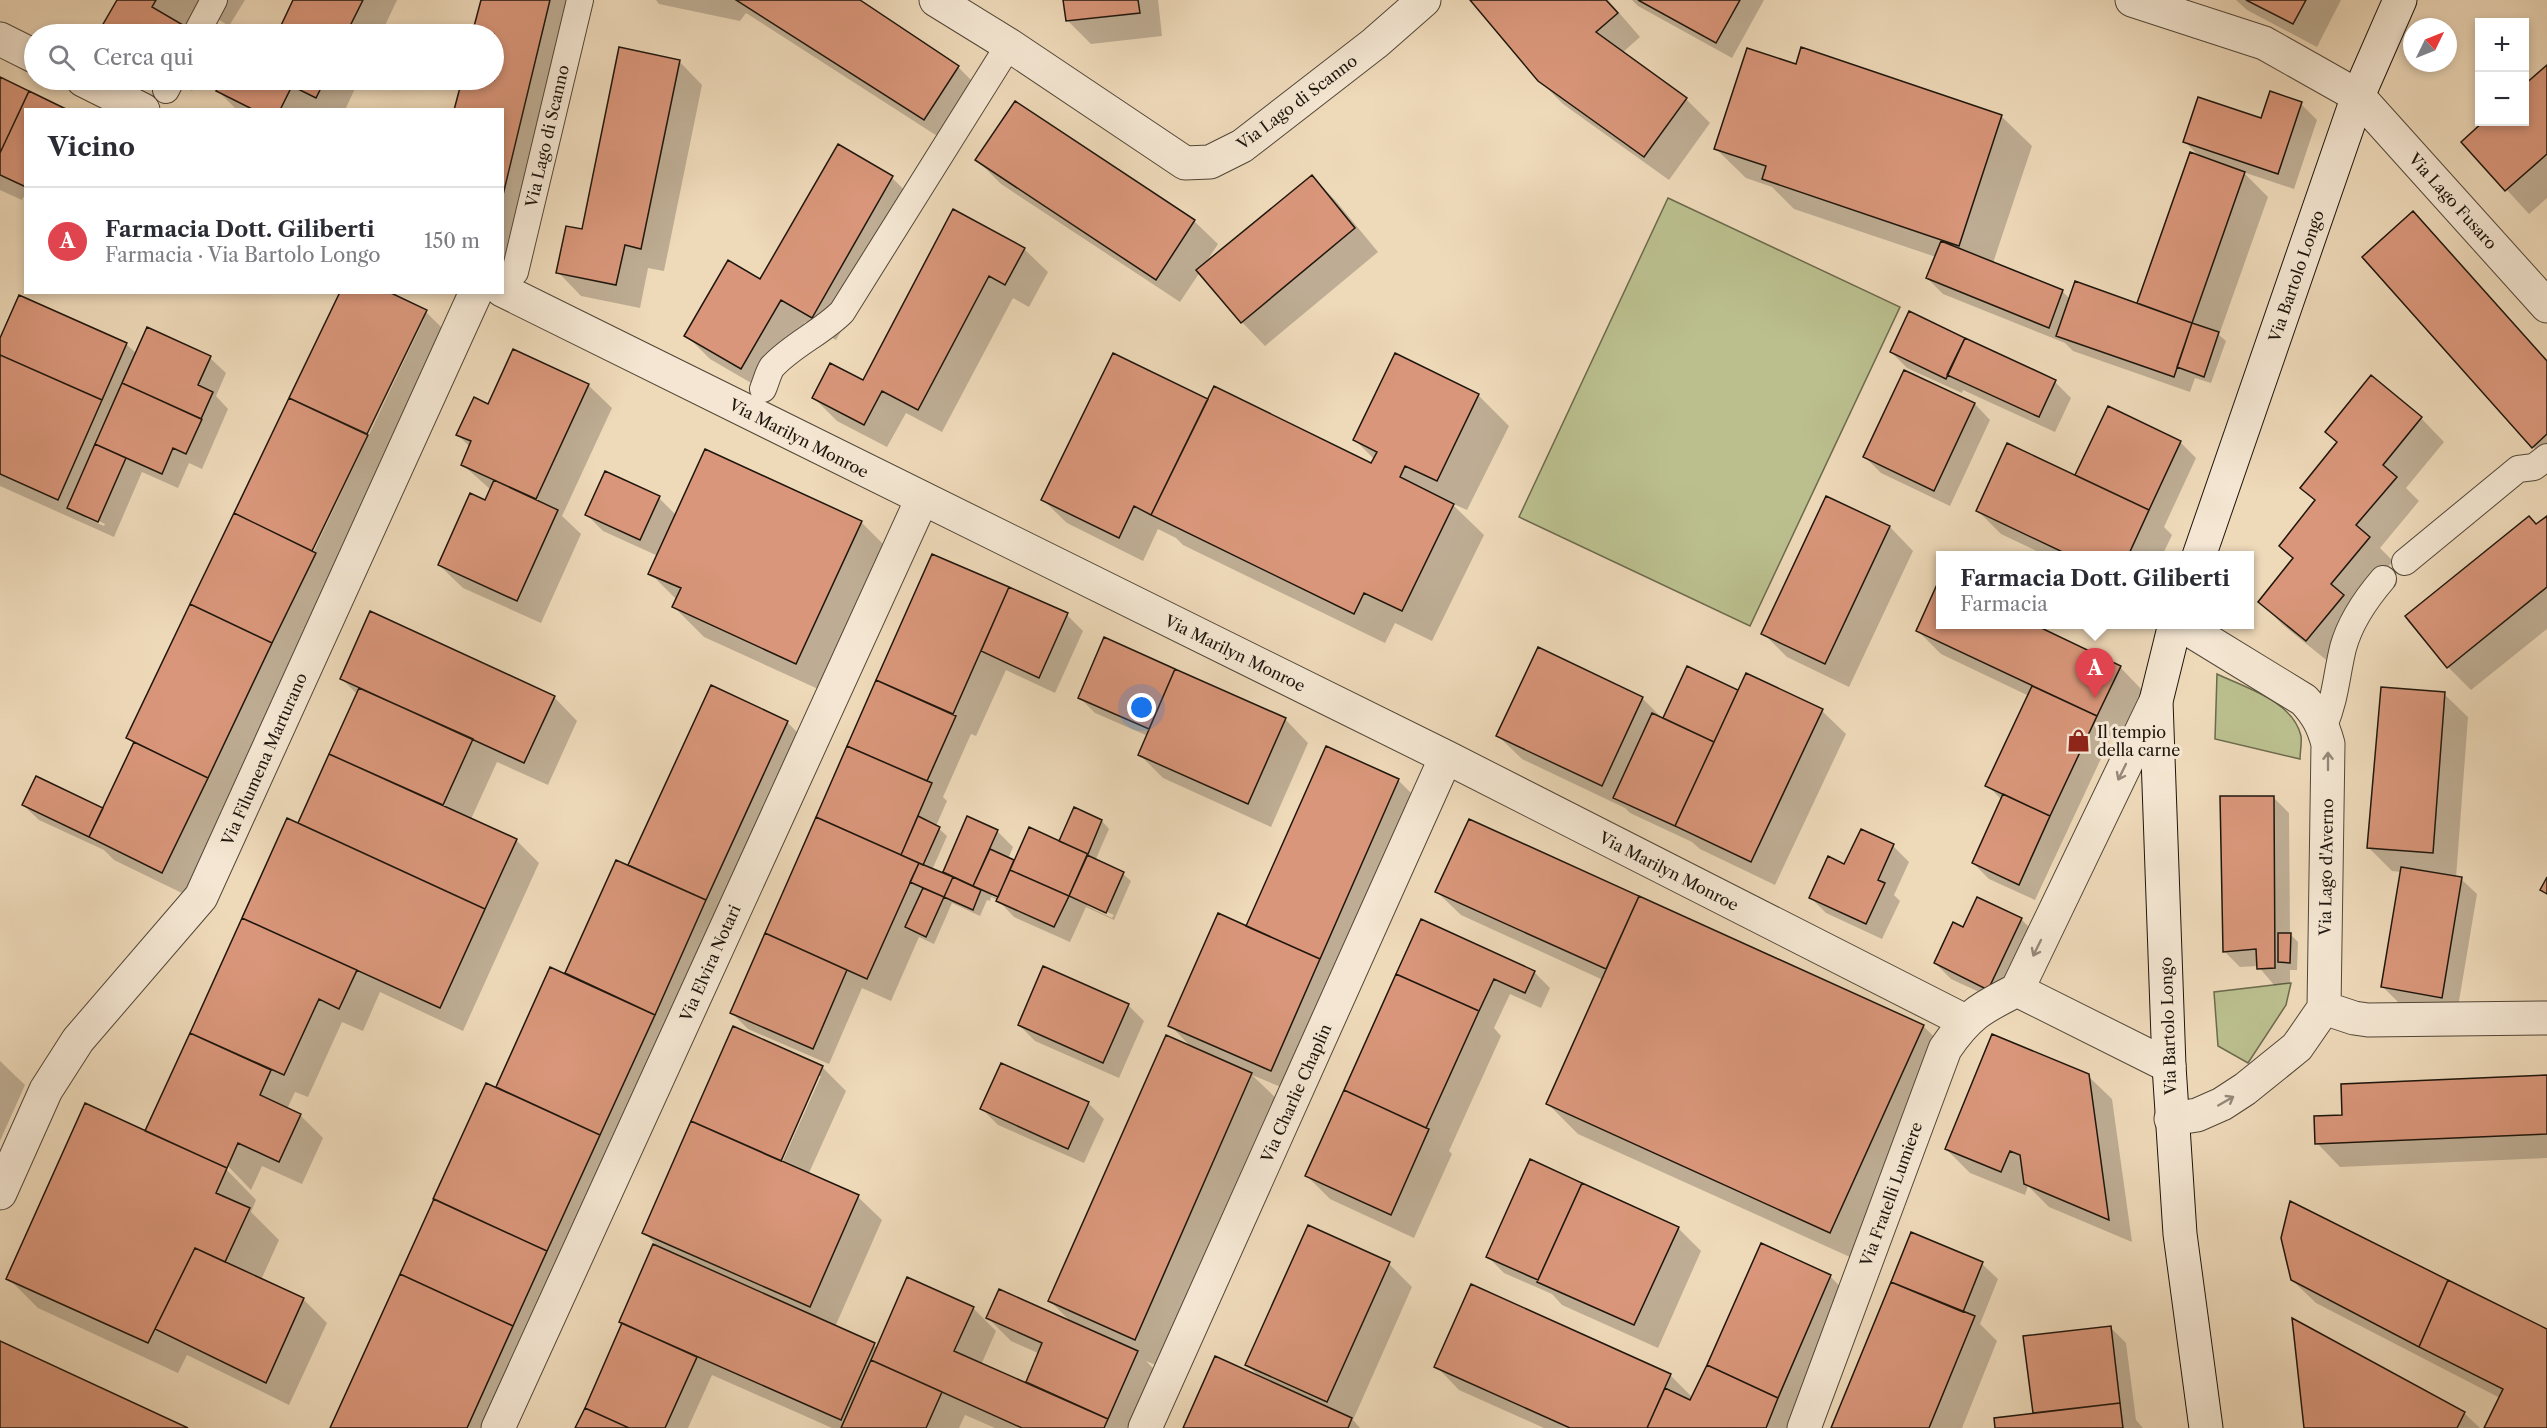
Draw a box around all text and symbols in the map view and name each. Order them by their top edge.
north arrow [2403,18,2457,72]
map controls [2475,18,2529,126]
button: + [2475,18,2529,72]
search box [24,24,504,90]
icon: search [45,41,78,74]
text: Cerca qui [93,44,194,71]
street label: Via Lago di Scanno [1232,50,1361,154]
street label: Via Lago di Scanno [521,63,573,210]
button: − [2475,72,2529,126]
text: Vicino [48,131,135,163]
street label: Via Lago Fusaro [2404,148,2501,253]
street label: Via Bartolo Longo [2264,207,2328,345]
text: Farmacia Dott. Giliberti [105,216,375,243]
text: A [60,229,75,253]
text: 150 m [424,229,480,253]
text: Farmacia · Via Bartolo Longo [105,243,380,267]
street label: Via Marilyn Monroe [725,394,872,482]
popup [1936,551,2254,629]
text: Farmacia Dott. Giliberti [1960,565,2230,592]
text: Farmacia [1960,592,2048,616]
street label: Via Marilyn Monroe [1161,610,1308,696]
pin: A [2076,648,2114,698]
street label: Via Filumena Marturano [216,669,311,849]
your location [1127,693,1156,722]
place label: Il tempio della carne [2097,722,2180,760]
shop icon: Il tempio della carne [2066,728,2092,754]
one-way arrow [2322,751,2333,771]
one-way arrow [2115,763,2127,781]
street label: Via Lago d'Averno [2315,798,2337,937]
street label: Via Marilyn Monroe [1595,827,1742,915]
street label: Via Elvira Notari [675,901,745,1025]
one-way arrow [2031,939,2043,957]
street label: Via Bartolo Longo [2156,956,2180,1096]
street label: Via Charlie Chaplin [1256,1021,1336,1166]
one-way arrow [2217,1095,2234,1107]
street label: Via Fratelli Lumiere [1855,1119,1926,1270]

